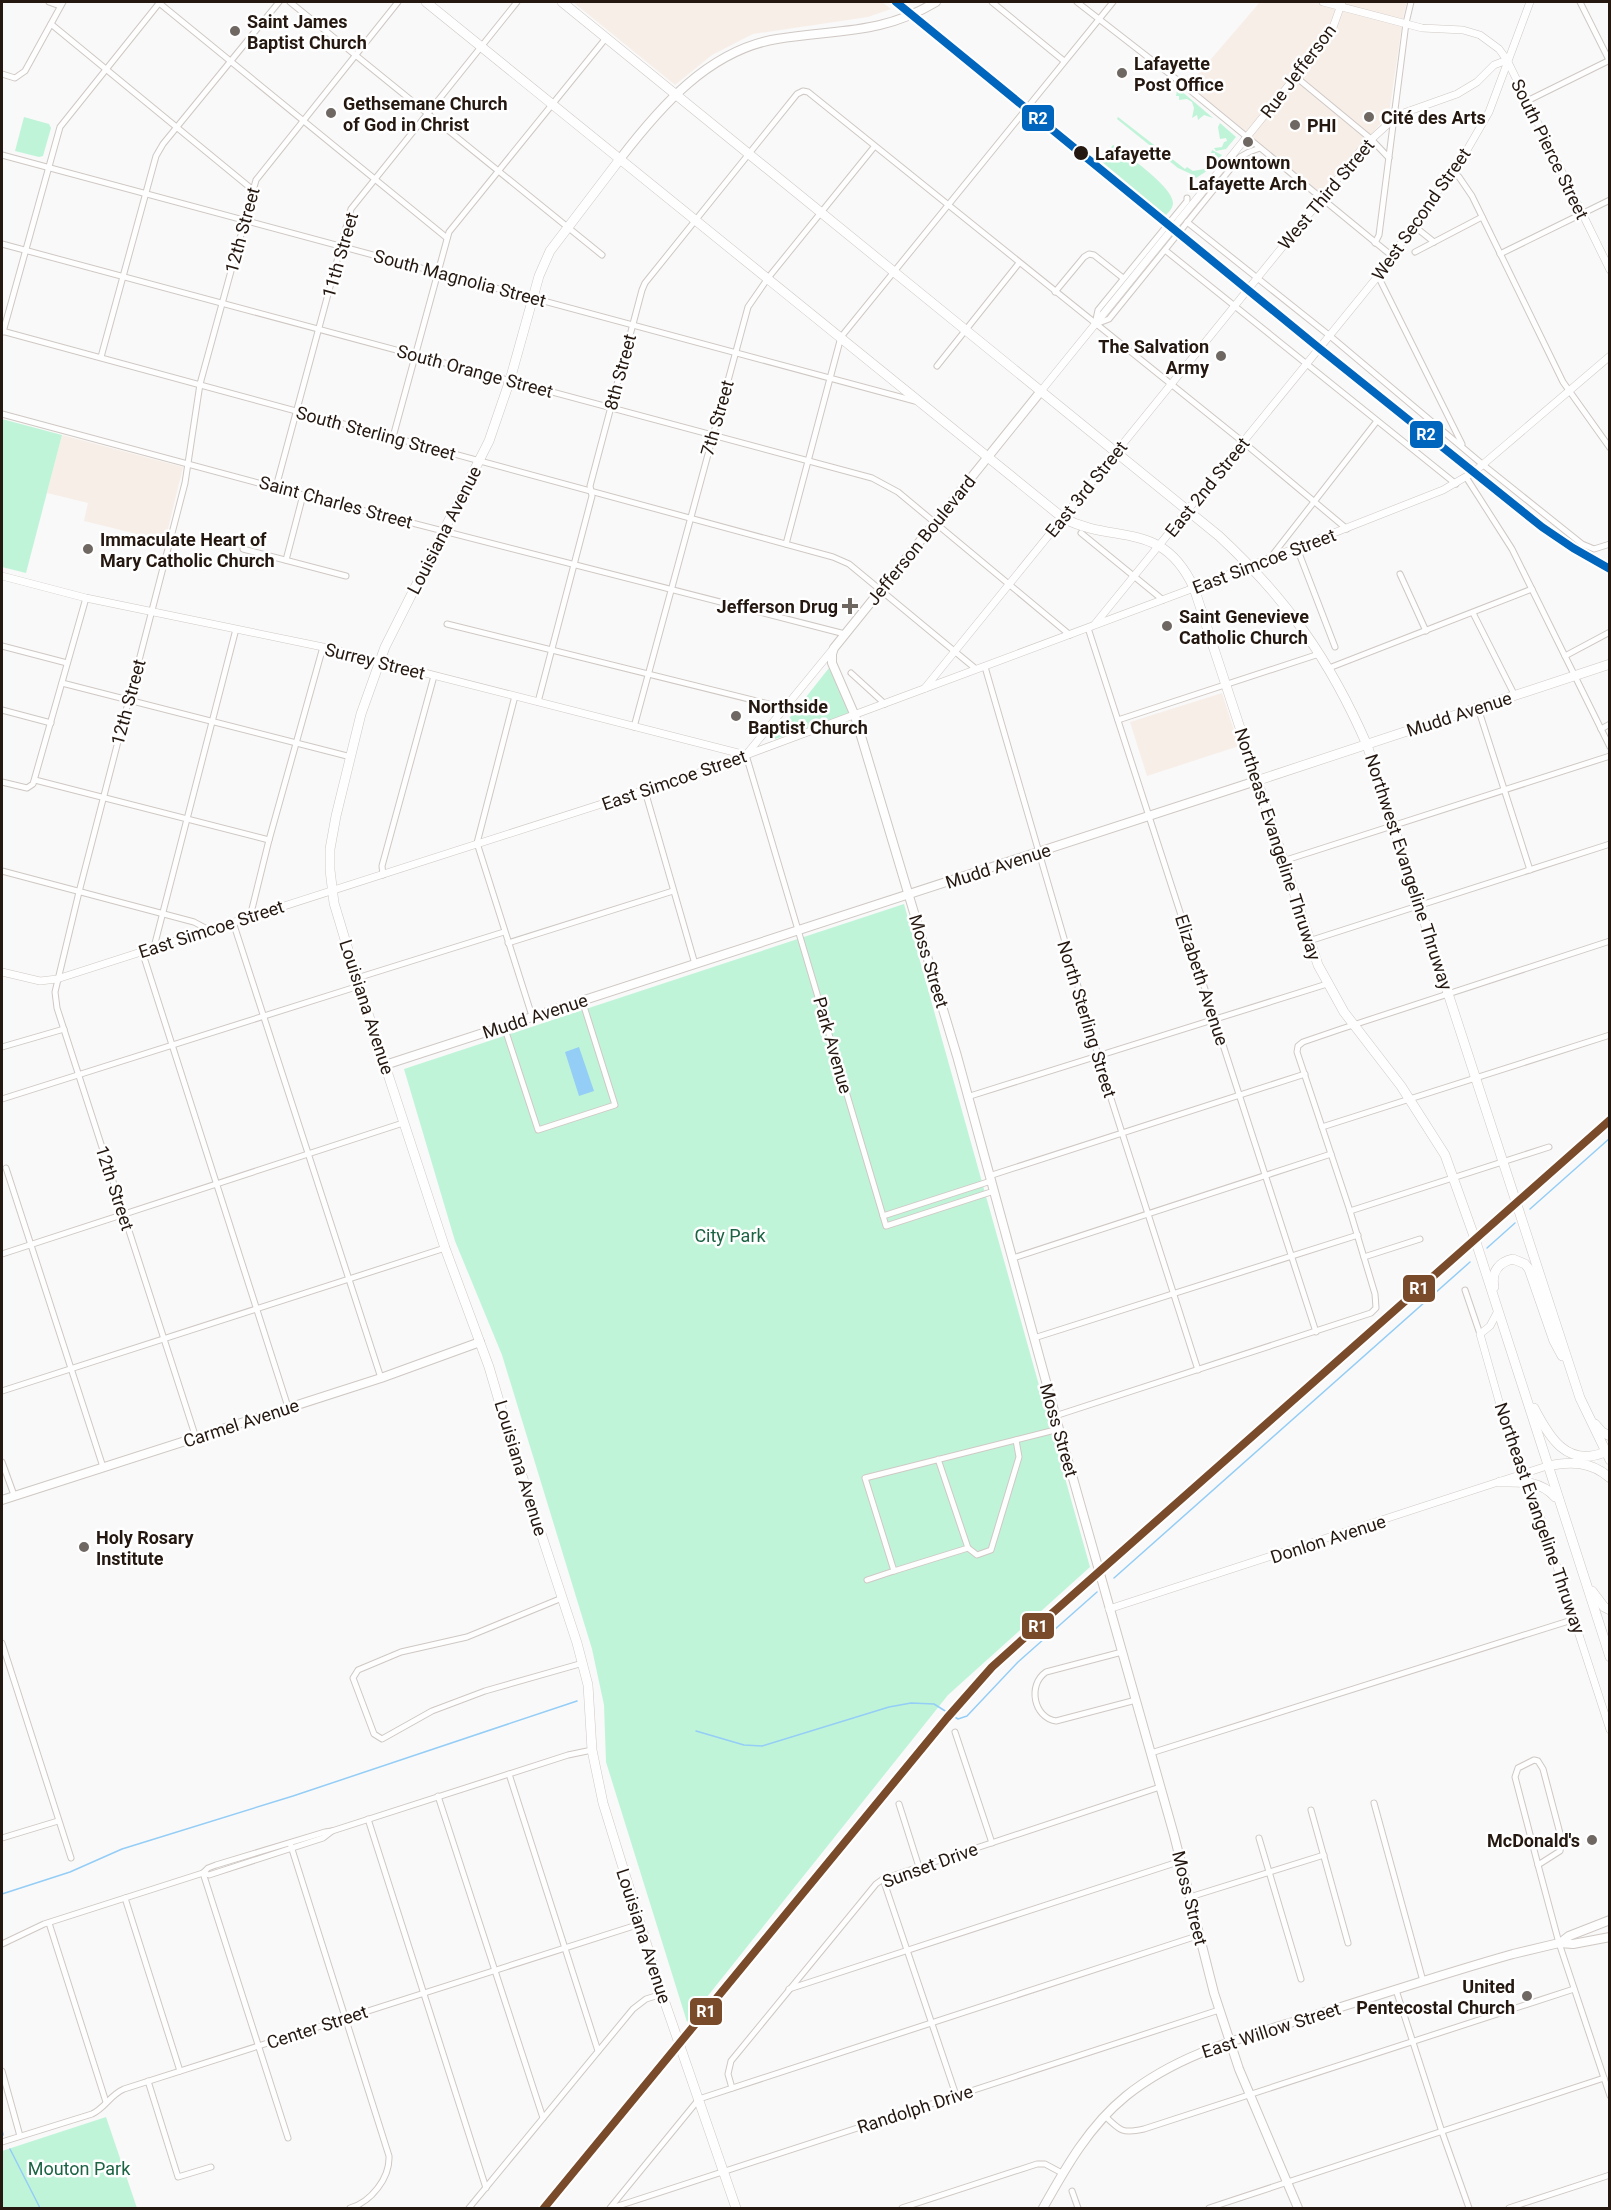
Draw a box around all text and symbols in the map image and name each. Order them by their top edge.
place label: Saint James Baptist Church [247,11,367,53]
street label: Rue Jefferson [1256,20,1340,122]
marker: Saint James Baptist Church [228,24,242,38]
place label: Lafayette Post Office [1134,53,1224,95]
marker: Lafayette Post Office [1115,66,1129,80]
street label: South Pierce Street [1507,76,1593,223]
place label: Gethsemane Church of God in Christ [343,93,507,135]
line badge: R2 [1021,104,1055,132]
marker: Gethsemane Church of God in Christ [324,106,338,120]
place label: Cité des Arts [1381,107,1486,128]
text: R2 [1028,109,1048,128]
marker: Cité des Arts [1362,110,1376,124]
place label: PHI [1307,115,1337,136]
marker: PHI [1288,118,1302,132]
street label: West Third Street [1274,134,1378,253]
marker: Downtown Lafayette Arch [1241,135,1255,149]
place label: Lafayette [1095,143,1171,164]
marker: Lafayette [1072,144,1090,162]
street label: West Second Street [1367,144,1475,284]
place label: Downtown Lafayette Arch [1189,152,1307,194]
street label: 12th Street [220,185,264,275]
street label: 11th Street [318,210,362,300]
street label: South Magnolia Street [372,245,549,311]
street label: 8th Street [600,332,640,412]
place label: The Salvation Army [1098,336,1210,378]
street label: South Orange Street [395,340,555,402]
marker: The Salvation Army [1214,349,1228,363]
street label: 7th Street [696,378,738,458]
street label: South Sterling Street [294,402,458,464]
line badge: R2 [1409,420,1444,449]
text: R2 [1416,425,1436,444]
street label: East 2nd Street [1161,433,1254,541]
street label: East 3rd Street [1041,437,1131,541]
street label: Louisiana Avenue [403,463,485,597]
street label: Saint Charles Street [257,471,415,533]
street label: Jefferson Boulevard [862,471,980,609]
street label: East Simcoe Street [1189,524,1339,598]
place label: Immaculate Heart of Mary Catholic Church [100,529,275,571]
marker: Immaculate Heart of Mary Catholic Church [81,542,95,556]
place label: Jefferson Drug [717,596,838,617]
marker: Jefferson Drug [843,599,857,613]
place label: Saint Genevieve Catholic Church [1179,606,1309,648]
marker: Saint Genevieve Catholic Church [1160,619,1174,633]
street label: Surrey Street [323,638,427,684]
street label: 12th Street [106,657,150,747]
street label: Mudd Avenue [1404,687,1514,741]
place label: Northside Baptist Church [748,696,868,738]
marker: Northside Baptist Church [729,709,743,723]
street label: Northeast Evangeline Thruway [1230,725,1326,963]
street label: East Simcoe Street [599,745,749,815]
street label: Northwest Evangeline Thruway [1361,751,1457,993]
street label: Mudd Avenue [943,839,1053,893]
street label: East Simcoe Street [136,896,286,962]
street label: Moss Street [905,912,953,1010]
street label: Elizabeth Avenue [1171,912,1233,1048]
street label: Louisiana Avenue [335,937,399,1077]
street label: North Sterling Street [1053,938,1121,1100]
street label: Mudd Avenue [480,989,590,1043]
street label: Park Avenue [809,994,857,1096]
street label: 12th Street [91,1143,139,1233]
park label: City Park [694,1225,766,1246]
line badge: R1 [1402,1274,1436,1303]
text: R1 [1409,1279,1429,1298]
street label: Moss Street [1036,1381,1082,1479]
street label: Carmel Avenue [180,1394,302,1452]
street label: Louisiana Avenue [490,1398,552,1538]
street label: Northeast Evangeline Thruway [1490,1400,1590,1637]
street label: Donlon Avenue [1268,1510,1388,1568]
place label: Holy Rosary Institute [96,1527,194,1569]
marker: Holy Rosary Institute [77,1540,91,1554]
line badge: R1 [1021,1612,1055,1640]
text: R1 [1028,1617,1048,1636]
place label: McDonald's [1487,1830,1580,1851]
marker: McDonald's [1585,1833,1599,1847]
street label: Sunset Drive [879,1838,981,1892]
street label: Moss Street [1168,1849,1212,1947]
street label: Louisiana Avenue [612,1866,676,2006]
place label: United Pentecostal Church [1356,1976,1515,2018]
marker: United Pentecostal Church [1520,1989,1534,2003]
line badge: R1 [689,1997,723,2026]
street label: East Willow Street [1199,1998,1343,2062]
street label: Center Street [264,2001,370,2053]
text: R1 [696,2002,716,2021]
street label: Randolph Drive [854,2080,976,2138]
park label: Mouton Park [28,2158,131,2179]

